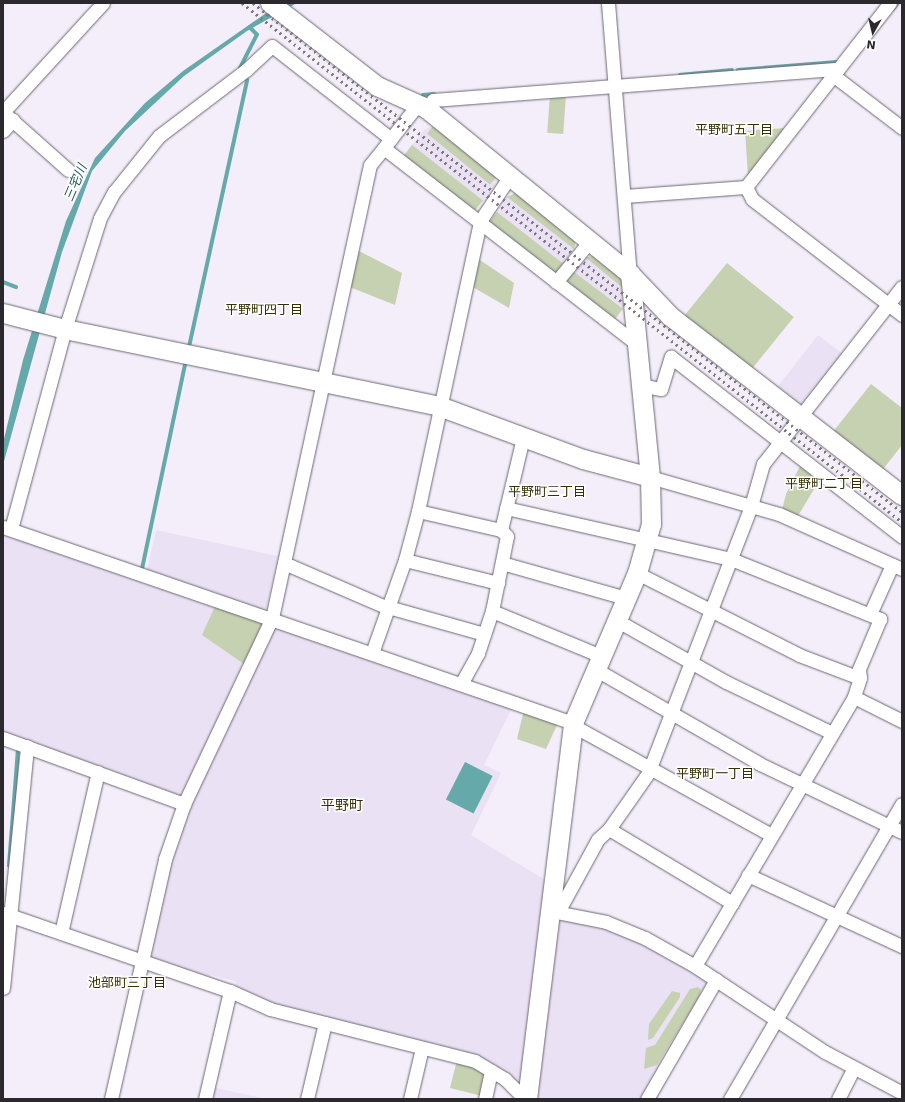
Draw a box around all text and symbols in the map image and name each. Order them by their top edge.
north arrow [853,12,893,52]
text: N [866,37,877,51]
district label: 平野町五丁目 [695,122,773,138]
water label: 三宅川 [61,162,91,204]
district label: 平野町四丁目 [225,302,303,318]
district label: 平野町二丁目 [785,476,863,492]
district label: 平野町三丁目 [508,484,586,500]
district label: 平野町一丁目 [676,766,754,782]
district label: 平野町 [321,797,363,813]
district label: 池部町三丁目 [88,975,166,991]

